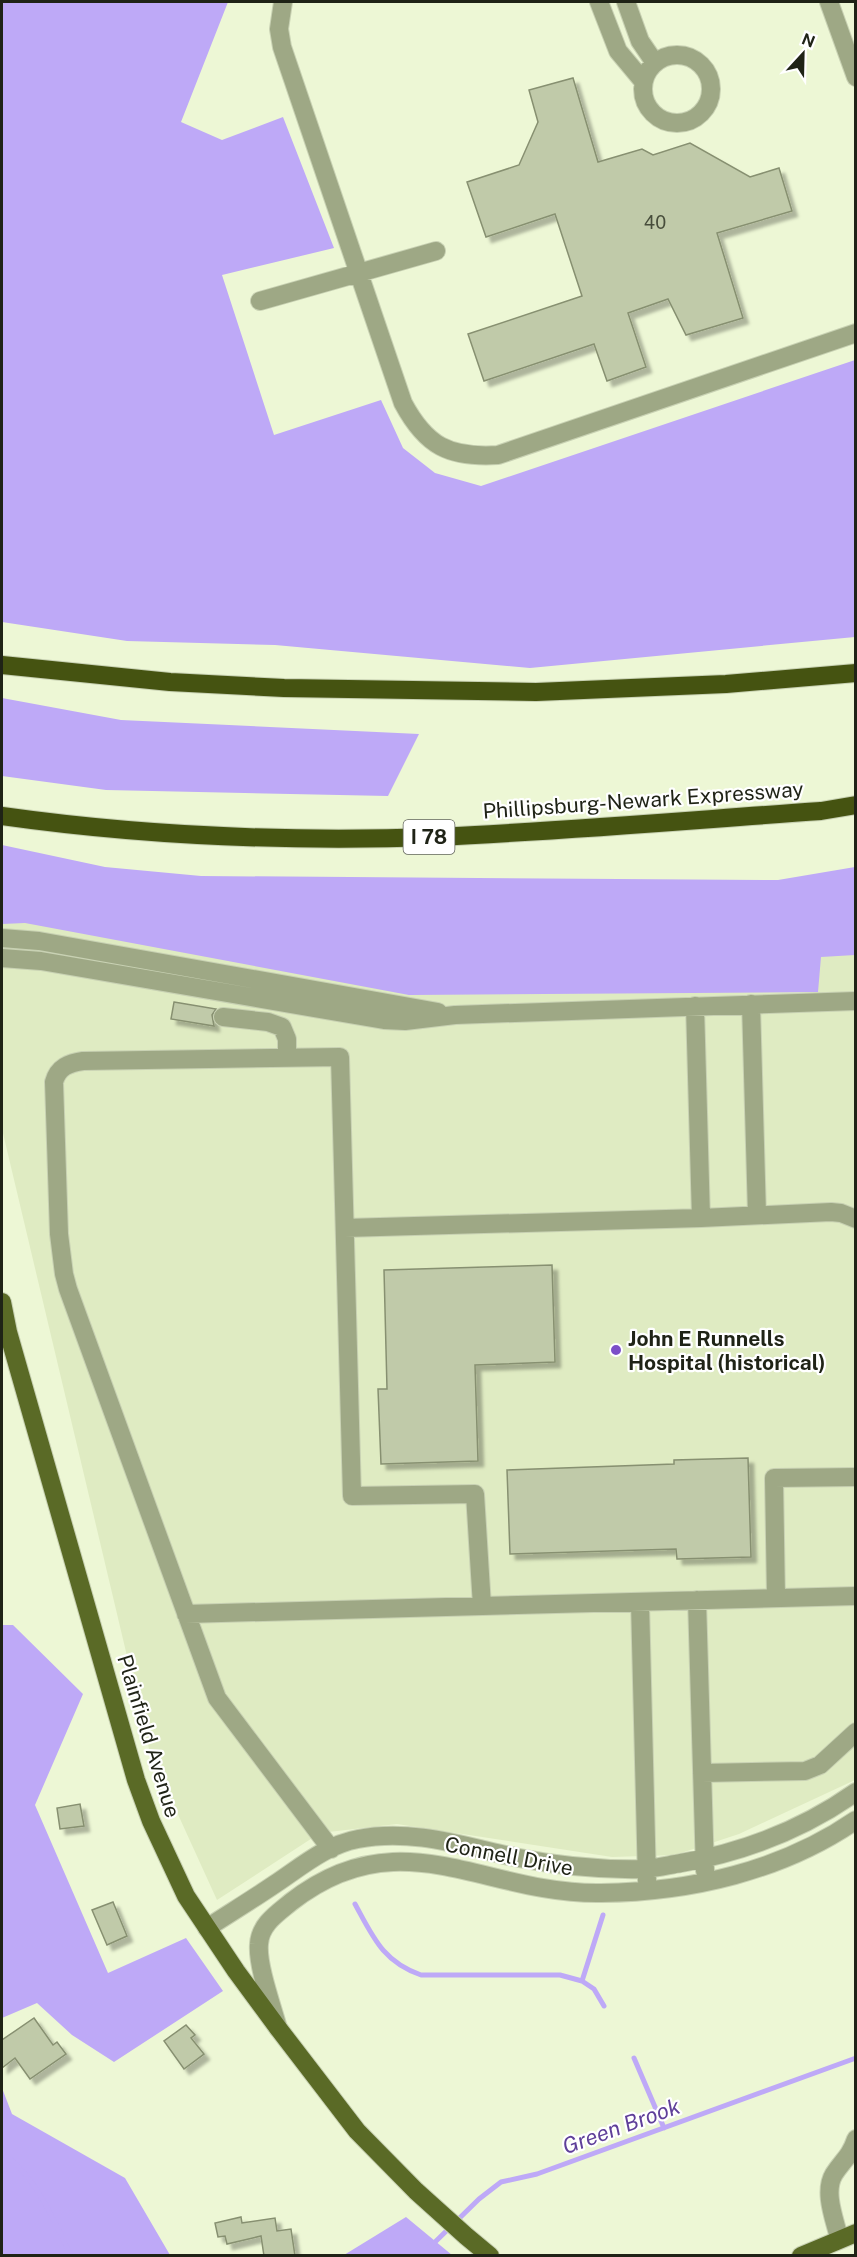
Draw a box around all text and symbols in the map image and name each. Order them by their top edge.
north arrow [773,24,833,84]
text: N [799,29,818,52]
house number: 40 [644,212,666,233]
street label: Phillipsburg-Newark Expressway [482,776,804,824]
road number: I 78 [404,820,454,854]
place label: John E Runnells Hospital (historical) [628,1326,826,1375]
marker: John E Runnells Hospital (historical) [609,1343,623,1357]
street label: Plainfield Avenue [112,1651,186,1821]
street label: Connell Drive [443,1831,575,1881]
water label: Green Brook [559,2093,683,2159]

